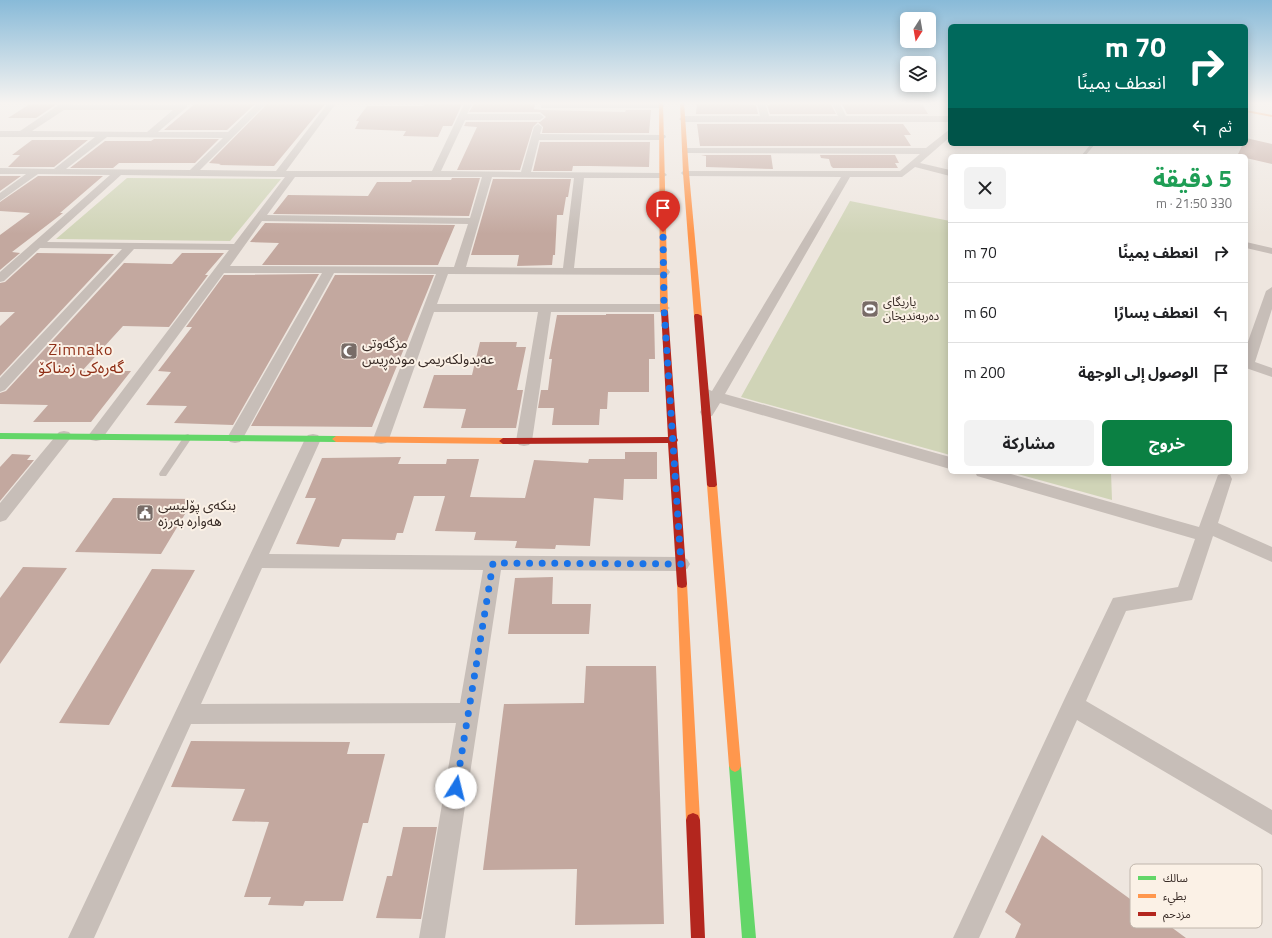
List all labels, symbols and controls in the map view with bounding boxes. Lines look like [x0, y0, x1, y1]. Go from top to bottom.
north arrow [900, 12, 936, 48]
map controls [900, 12, 936, 92]
text: 70 m [1105, 25, 1166, 68]
icon: right [1180, 40, 1232, 92]
button: layers [900, 56, 936, 92]
text: انعطف يمينًا [1077, 69, 1166, 96]
text: ثم [1219, 115, 1232, 138]
icon: left [1189, 116, 1211, 138]
text: 5 دقيقة [1153, 160, 1232, 196]
button: close [964, 167, 1006, 209]
pin [646, 191, 680, 232]
text: 330 m · 21:50 [1156, 193, 1232, 213]
icon: arrive [652, 197, 674, 219]
text: 70 m [964, 241, 997, 264]
text: انعطف يمينًا [1118, 241, 1198, 264]
icon: right [1210, 242, 1232, 264]
place label: یاریگاى ده‌ربه‌ندیخان [883, 292, 940, 325]
sports icon: یاریگاى ده‌ربه‌ندیخان [860, 299, 880, 319]
text: 60 m [964, 301, 997, 324]
text: انعطف يسارًا [1114, 301, 1198, 324]
icon: left [1210, 302, 1232, 324]
place label: مزگەوتی عەبدولکەریمی مودەڕیس [362, 332, 494, 371]
district label: Zimnako گەرەکی زمناکۆ [38, 337, 124, 379]
mosque icon: مزگەوتی عەبدولکەریمی مودەڕیس [339, 341, 359, 361]
text: 200 m [964, 361, 1005, 384]
text: الوصول إلى الوجهة [1078, 361, 1198, 384]
icon: arrive [1210, 362, 1232, 384]
button: مشاركة [964, 420, 1094, 466]
button: خروج [1102, 420, 1232, 466]
place label: بنکەی پۆلیسی هەوارە بەرزە [158, 494, 236, 531]
public building icon: بنکەی پۆلیسی هەوارە بەرزە [135, 503, 155, 523]
position arrow [435, 767, 477, 809]
legend [1130, 864, 1262, 928]
text: سالك [1163, 870, 1188, 886]
text: بطيء [1163, 888, 1186, 906]
text: مزدحم [1163, 906, 1191, 923]

